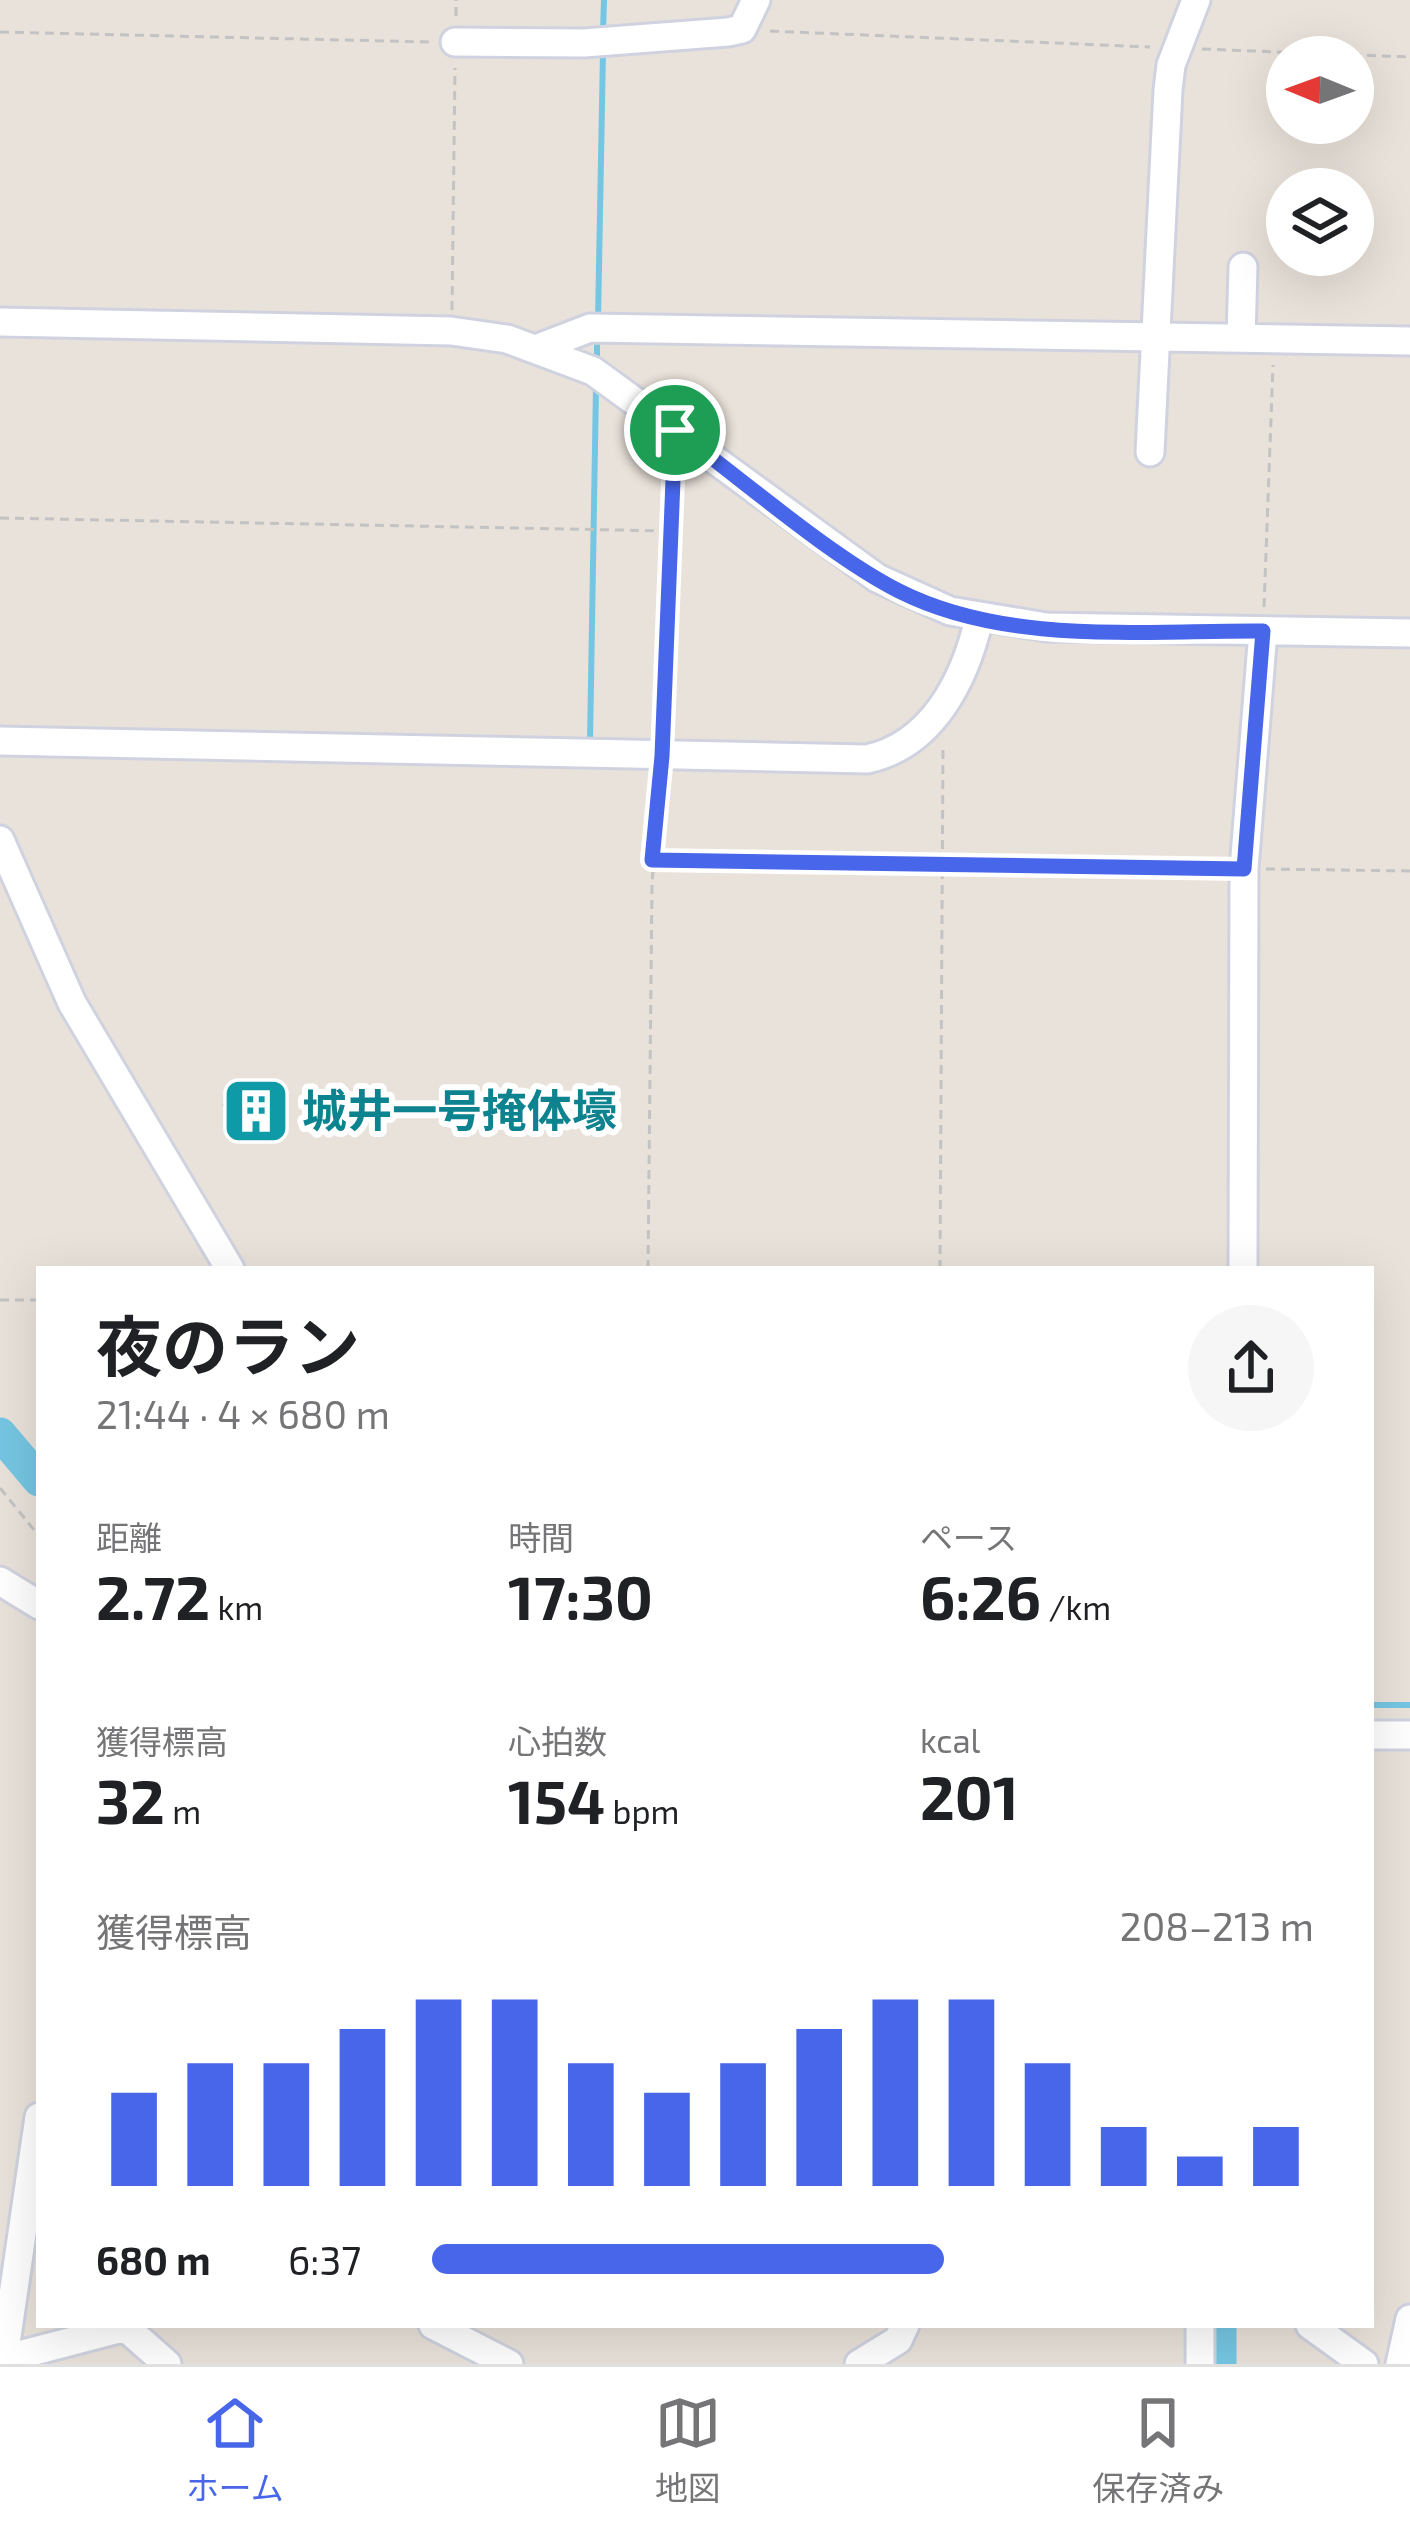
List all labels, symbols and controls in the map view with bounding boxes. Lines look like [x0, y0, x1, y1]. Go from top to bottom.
north arrow [1266, 36, 1374, 144]
map controls [1266, 36, 1374, 276]
button: layers [1266, 168, 1374, 276]
pin [624, 379, 726, 481]
icon: arrive [642, 397, 708, 463]
building icon: 城井一号掩体壕 [221, 1076, 291, 1146]
place label: 城井一号掩体壕 [302, 1082, 617, 1136]
text: 夜のラン [96, 1305, 360, 1384]
button: share [1188, 1305, 1314, 1431]
text: 21:44 · 4 × 680 m [96, 1390, 390, 1437]
text: 距離 [96, 1517, 162, 1557]
text: 時間 [508, 1517, 574, 1557]
text: ペース [920, 1517, 1017, 1557]
text: 2.72 [96, 1560, 210, 1632]
text: 17:30 [508, 1560, 653, 1632]
text: 6:26 [920, 1560, 1041, 1632]
text: km [210, 1587, 263, 1627]
text: /km [1041, 1587, 1111, 1627]
text: kcal [920, 1720, 980, 1760]
text: 獲得標高 [96, 1721, 228, 1761]
text: 心拍数 [508, 1721, 607, 1761]
text: 201 [920, 1760, 1019, 1832]
text: 32 [96, 1764, 165, 1836]
text: 154 [508, 1764, 605, 1836]
text: m [165, 1791, 201, 1831]
text: bpm [605, 1791, 679, 1831]
text: 208–213 m [1120, 1902, 1314, 1949]
text: 獲得標高 [96, 1908, 252, 1955]
text: 680 m [96, 2236, 211, 2283]
text: 6:37 [288, 2236, 361, 2283]
tab: ホーム [186, 2390, 284, 2510]
tab: 地図 [655, 2390, 721, 2510]
tab: 保存済み [1092, 2390, 1224, 2510]

